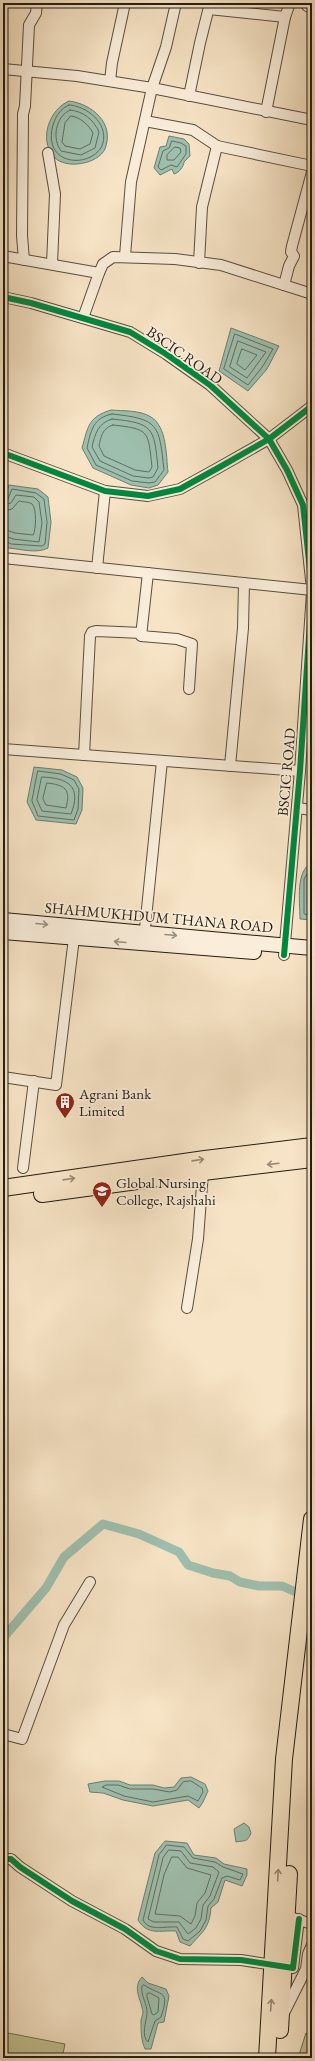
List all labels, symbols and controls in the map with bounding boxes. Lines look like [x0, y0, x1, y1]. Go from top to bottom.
street label: BSCIC ROAD [143, 322, 227, 388]
street label: BSCIC ROAD [273, 727, 299, 817]
street label: SHAHMUKHDUM THANA ROAD [44, 898, 274, 936]
one-way arrow [35, 920, 48, 927]
one-way arrow [164, 932, 177, 939]
one-way arrow [114, 938, 127, 945]
place label: Agrani Bank Limited [78, 1084, 152, 1120]
building icon: Agrani Bank Limited [54, 1091, 76, 1119]
one-way arrow [191, 1156, 204, 1164]
one-way arrow [267, 1160, 280, 1168]
place label: Global Nursing College, Rajshahi [116, 1173, 216, 1209]
one-way arrow [62, 1175, 75, 1183]
school or university icon: Global Nursing College, Rajshahi [91, 1180, 113, 1208]
one-way arrow [274, 1869, 282, 1882]
one-way arrow [267, 1999, 274, 2012]

